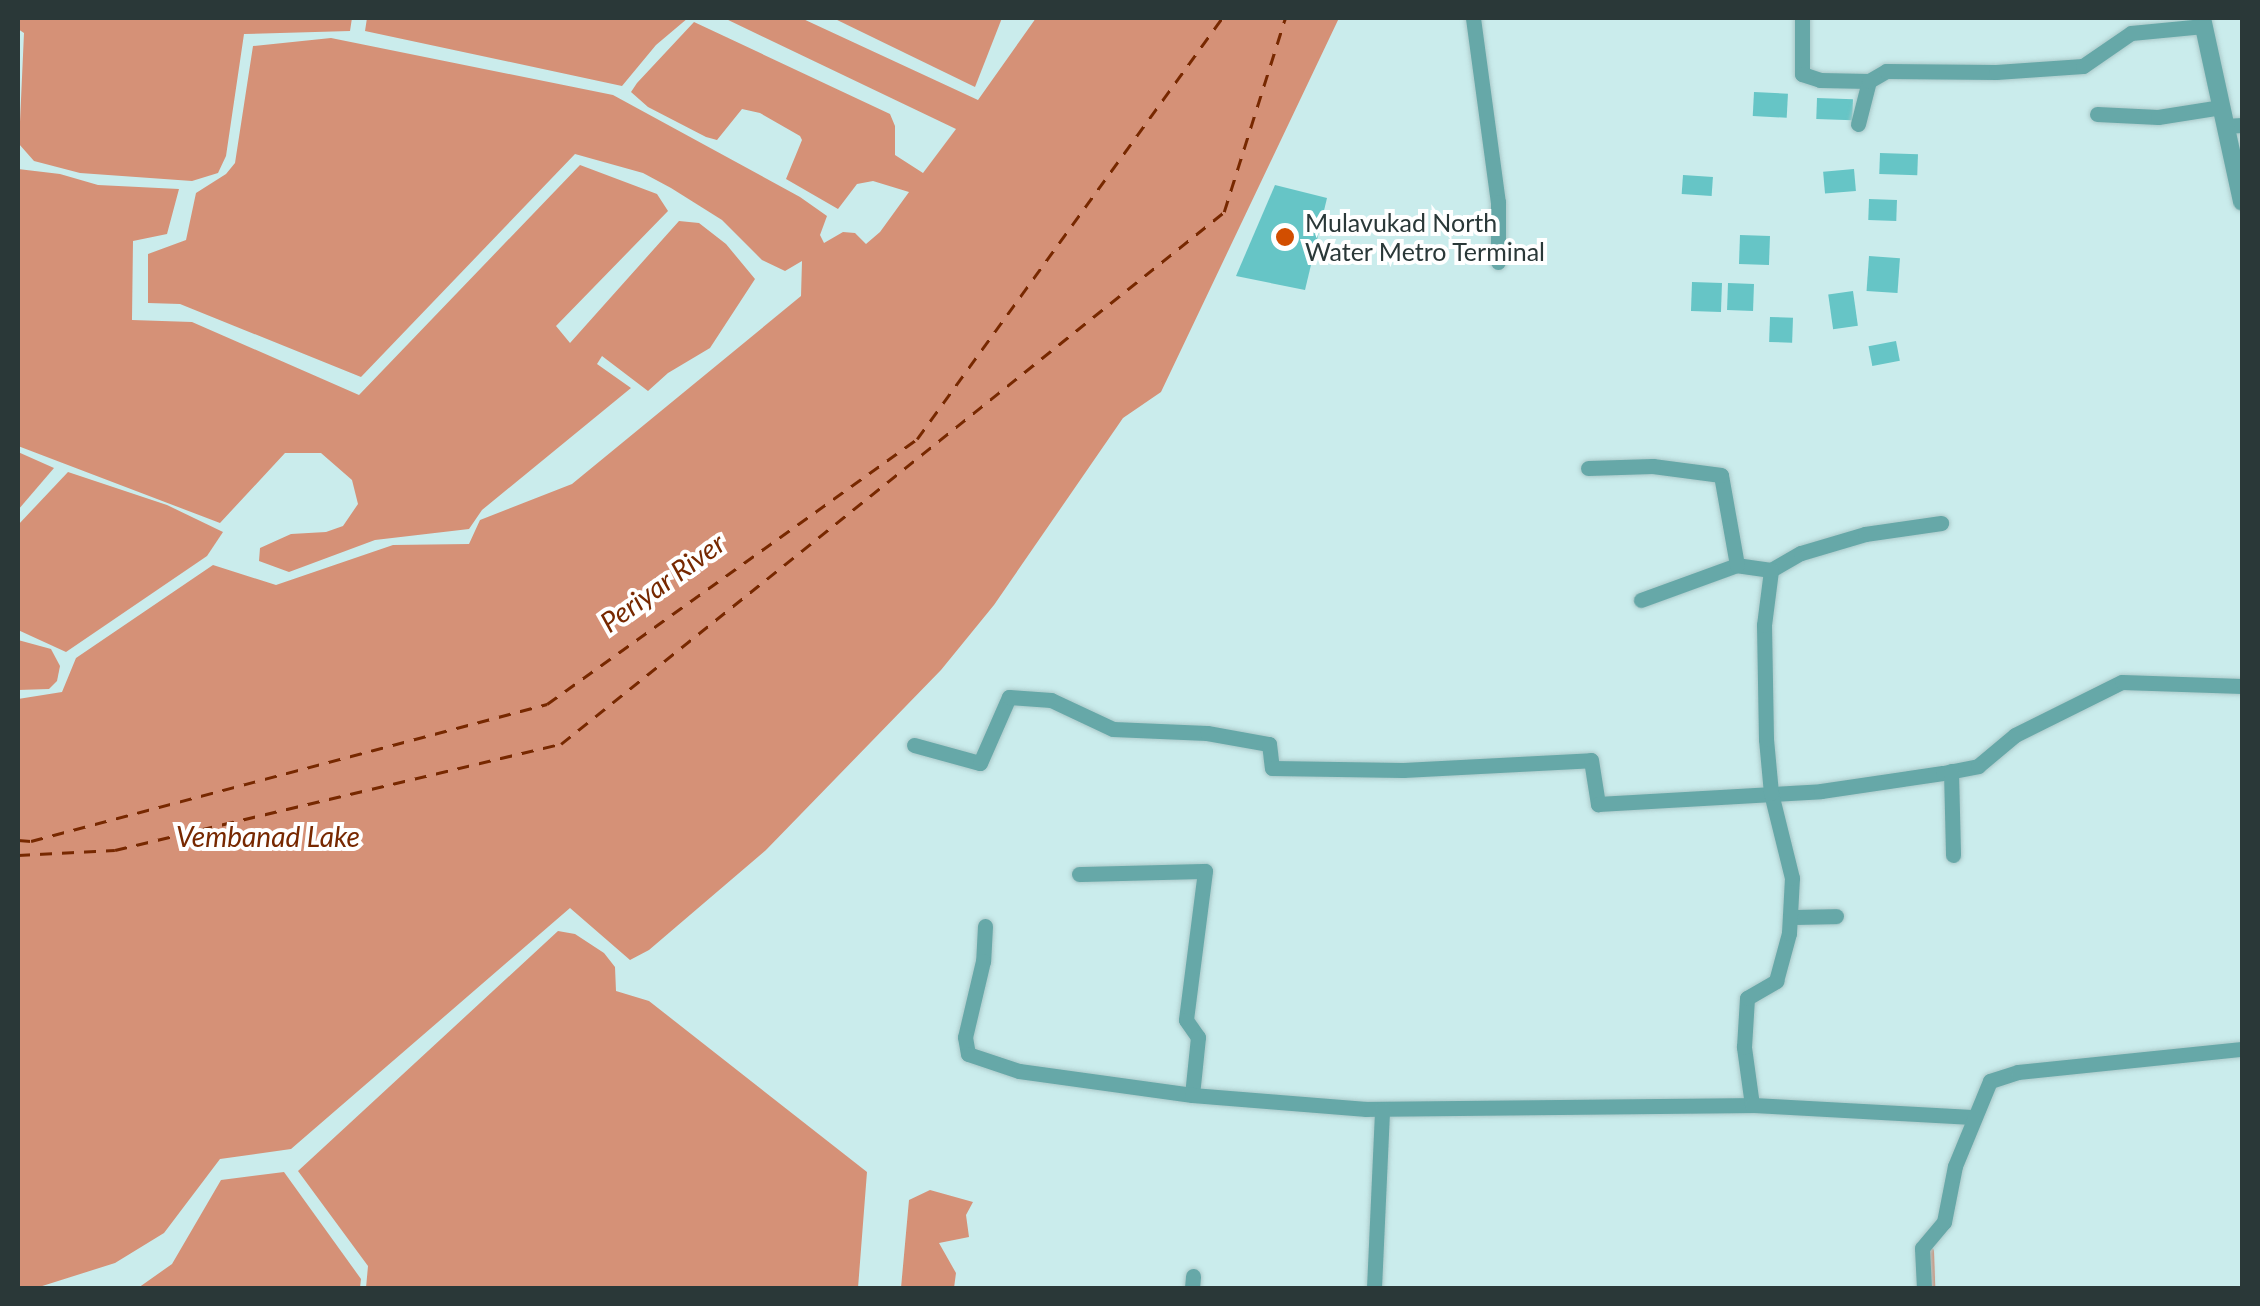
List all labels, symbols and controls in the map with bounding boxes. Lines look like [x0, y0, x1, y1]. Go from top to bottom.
place label: Mulavukad North Water Metro Terminal [1305, 208, 1546, 267]
marker: Mulavukad North Water Metro Terminal [1274, 226, 1296, 248]
water label: Periyar River [593, 525, 731, 639]
water label: Vembanad Lake [176, 819, 360, 853]

